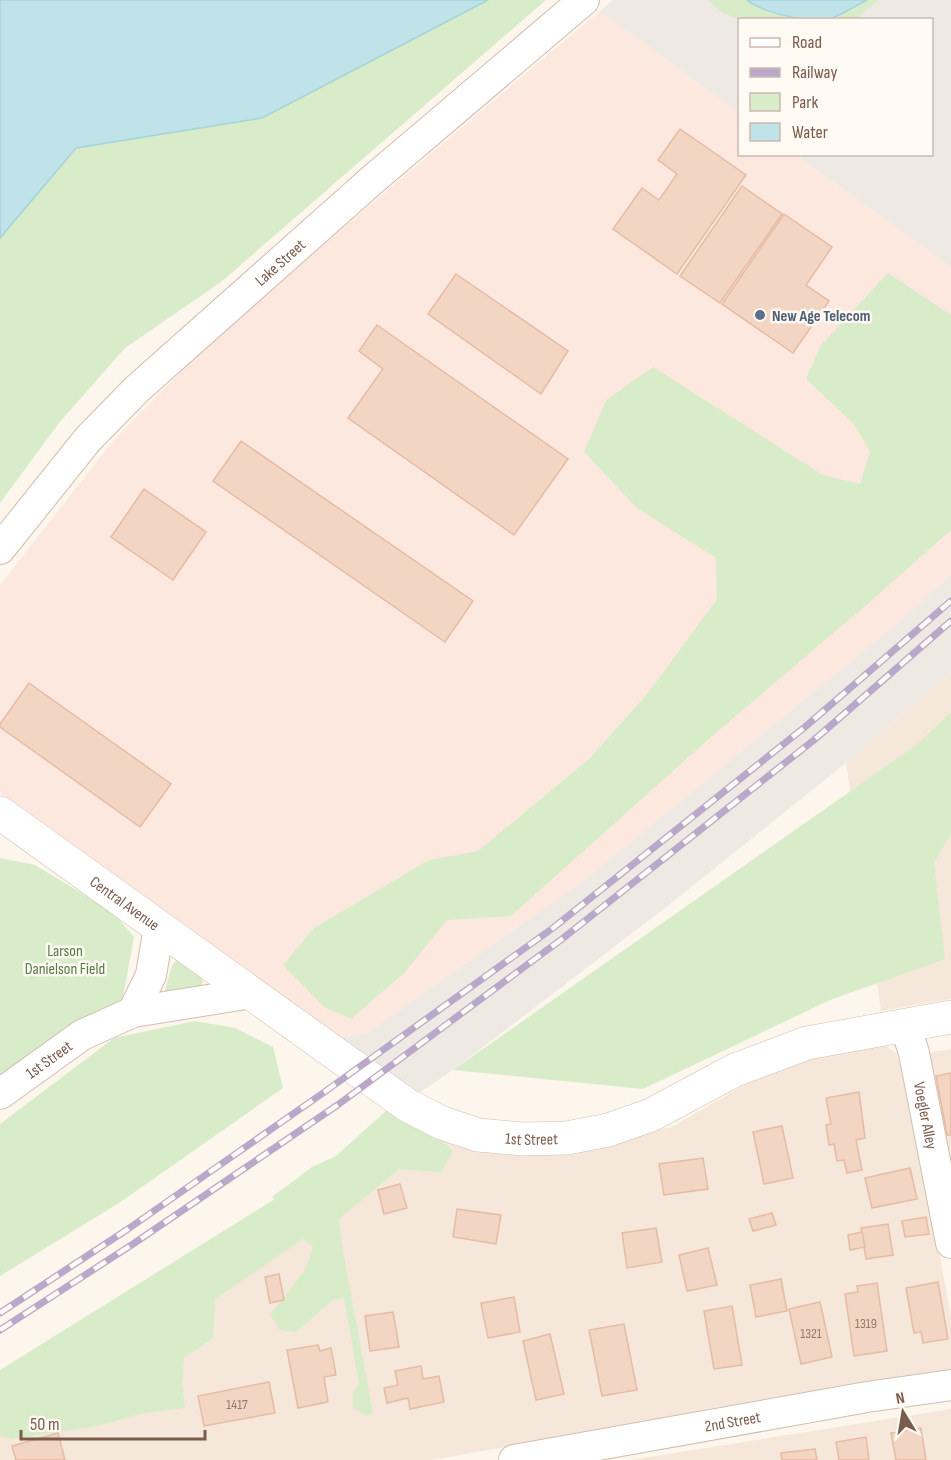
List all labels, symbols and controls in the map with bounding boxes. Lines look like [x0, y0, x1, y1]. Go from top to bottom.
legend [738, 18, 933, 156]
text: Road [792, 32, 822, 53]
text: Railway [792, 62, 837, 83]
text: Park [792, 92, 818, 113]
text: Water [792, 122, 828, 143]
street label: Lake Street [252, 236, 310, 290]
place label: New Age Telecom [772, 307, 870, 326]
marker: New Age Telecom [753, 308, 767, 322]
street label: Central Avenue [86, 873, 163, 935]
park label: Larson Danielson Field [25, 942, 105, 979]
street label: 1st Street [23, 1037, 77, 1083]
street label: Voegler Alley [909, 1080, 941, 1151]
street label: 1st Street [504, 1129, 558, 1150]
house number: 1319 [855, 1315, 877, 1332]
house number: 1321 [800, 1325, 822, 1342]
north arrow [873, 1382, 933, 1442]
text: N [894, 1389, 906, 1409]
house number: 1417 [226, 1396, 248, 1413]
scale bar [21, 1403, 206, 1441]
street label: 2nd Street [703, 1408, 762, 1437]
text: 50 m [30, 1414, 60, 1435]

